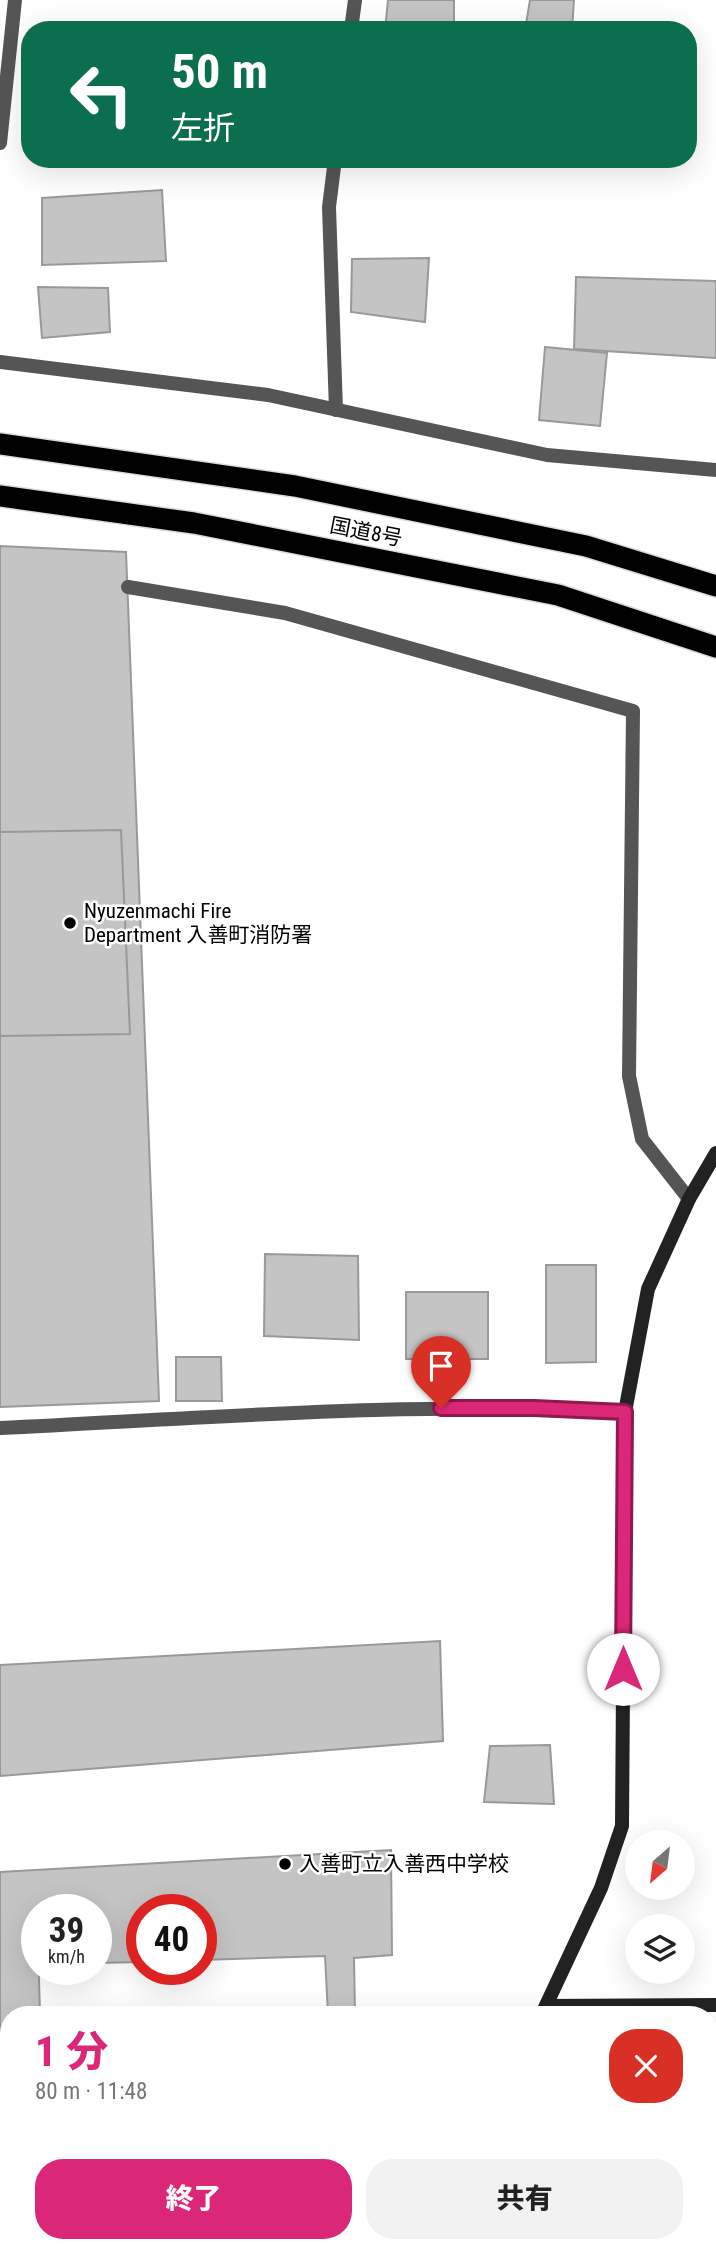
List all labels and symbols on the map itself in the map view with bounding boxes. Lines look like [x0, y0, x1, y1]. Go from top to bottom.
street label: 国道8号 [328, 513, 404, 551]
place label: Nyuzenmachi Fire Department 入善町消防署 [84, 899, 312, 947]
marker: Nyuzenmachi Fire Department 入善町消防署 [62, 915, 78, 931]
pin [411, 1336, 471, 1408]
position arrow [586, 1632, 660, 1706]
north arrow [625, 1830, 695, 1900]
place label: 入善町立入善西中学校 [299, 1852, 509, 1876]
marker: 入善町立入善西中学校 [277, 1856, 293, 1872]
speed limit sign: 40 [126, 1894, 217, 1985]

